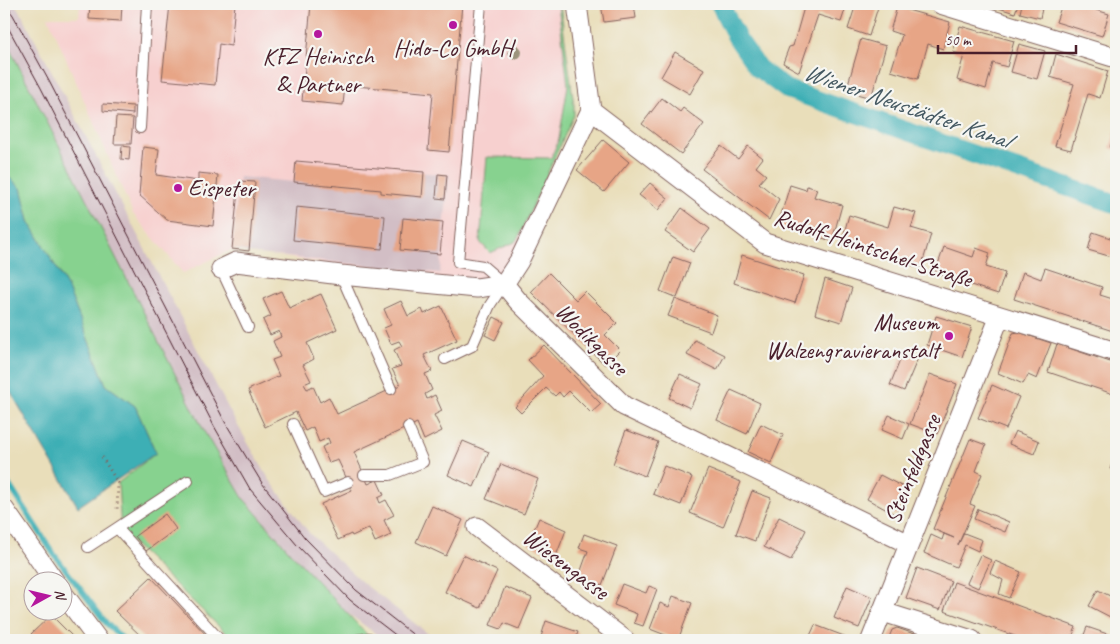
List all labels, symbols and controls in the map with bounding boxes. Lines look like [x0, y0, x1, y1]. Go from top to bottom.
marker: Hido-Co GmbH [447, 19, 459, 31]
scale bar [938, 22, 1075, 54]
marker: KFZ Heinisch & Partner [312, 28, 324, 40]
text: 50 m [945, 31, 972, 50]
place label: Hido-Co GmbH [394, 33, 517, 63]
place label: KFZ Heinisch & Partner [262, 41, 375, 99]
water label: Wiener Neustädter Kanal [800, 56, 1021, 159]
place label: Eispeter [188, 173, 257, 203]
marker: Eispeter [172, 182, 184, 194]
street label: Rudolf-Heintschel-Straße [770, 202, 978, 295]
street label: Wodikgasse [549, 296, 636, 383]
place label: Museum Walzengravieranstalt [766, 307, 942, 365]
marker: Museum Walzengravieranstalt [943, 330, 955, 342]
street label: Steinfeldgasse [877, 408, 948, 528]
street label: Wiesengasse [517, 522, 617, 607]
north arrow [22, 572, 72, 622]
text: N [51, 589, 70, 602]

